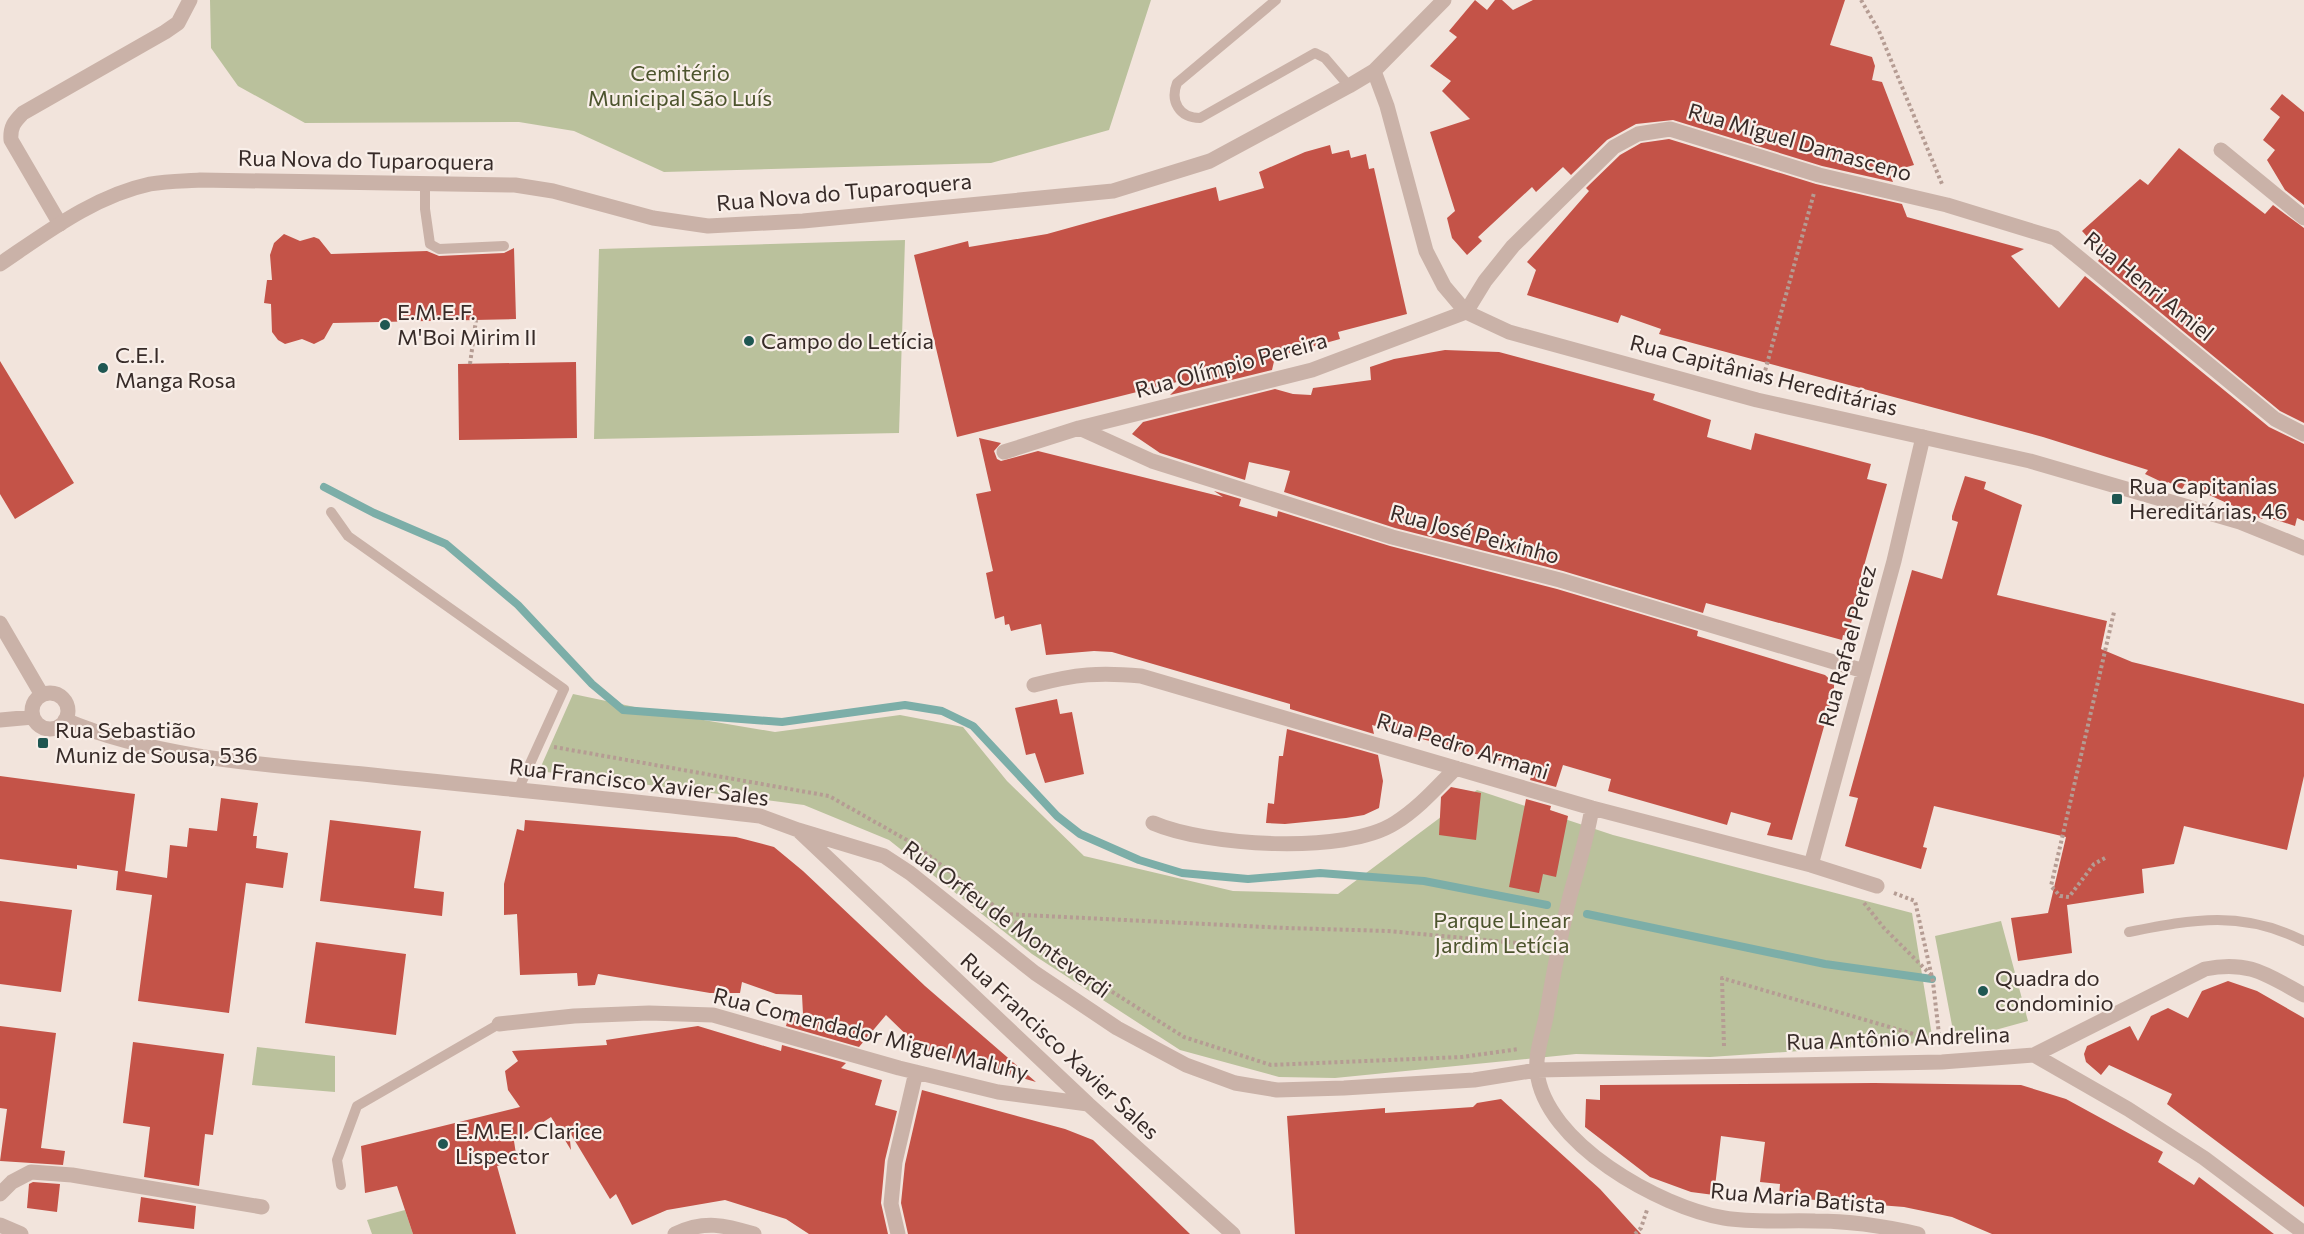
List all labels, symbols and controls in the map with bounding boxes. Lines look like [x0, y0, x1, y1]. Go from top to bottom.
park label: Cemitério Municipal São Luís [588, 59, 772, 111]
street label: Rua Miguel Damasceno [1685, 97, 1915, 186]
street label: Rua Nova do Tuparoquera [238, 144, 494, 175]
street label: Rua Nova do Tuparoquera [715, 167, 973, 216]
street label: Rua Henri Amiel [2079, 225, 2220, 346]
place label: E.M.E.F. M'Boi Mirim II [397, 298, 537, 350]
marker: E.M.E.F. M'Boi Mirim II [378, 318, 392, 332]
street label: Rua Olímpio Pereira [1132, 326, 1330, 403]
place label: Campo do Letícia [761, 327, 934, 354]
street label: Rua Capitânias Hereditárias [1627, 328, 1901, 421]
marker: Campo do Letícia [742, 334, 756, 348]
place label: C.E.I. Manga Rosa [115, 341, 236, 393]
marker: C.E.I. Manga Rosa [96, 361, 110, 375]
place label: Rua Capitanias Hereditárias, 46 [2129, 472, 2288, 524]
marker: Rua Capitanias Hereditárias, 46 [2110, 492, 2124, 506]
street label: Rua José Peixinho [1388, 498, 1563, 569]
street label: Rua Rafael Perez [1812, 562, 1881, 730]
street label: Rua Pedro Armani [1374, 706, 1553, 785]
place label: Rua Sebastião Muniz de Sousa, 536 [55, 716, 258, 768]
marker: Rua Sebastião Muniz de Sousa, 536 [36, 736, 50, 750]
street label: Rua Francisco Xavier Sales [508, 752, 771, 811]
street label: Rua Orfeu de Monteverdi [898, 834, 1117, 1003]
park label: Parque Linear Jardim Letícia [1433, 906, 1571, 958]
street label: Rua Francisco Xavier Sales [955, 947, 1165, 1145]
place label: Quadra do condominio [1995, 964, 2114, 1016]
street label: Rua Comendador Miguel Maluhy [711, 981, 1031, 1086]
marker: Quadra do condominio [1976, 984, 1990, 998]
street label: Rua Antônio Andrelina [1786, 1020, 2010, 1055]
place label: E.M.E.I. Clarice Lispector [455, 1117, 602, 1169]
marker: E.M.E.I. Clarice Lispector [436, 1137, 450, 1151]
street label: Rua Maria Batista [1709, 1176, 1887, 1219]

